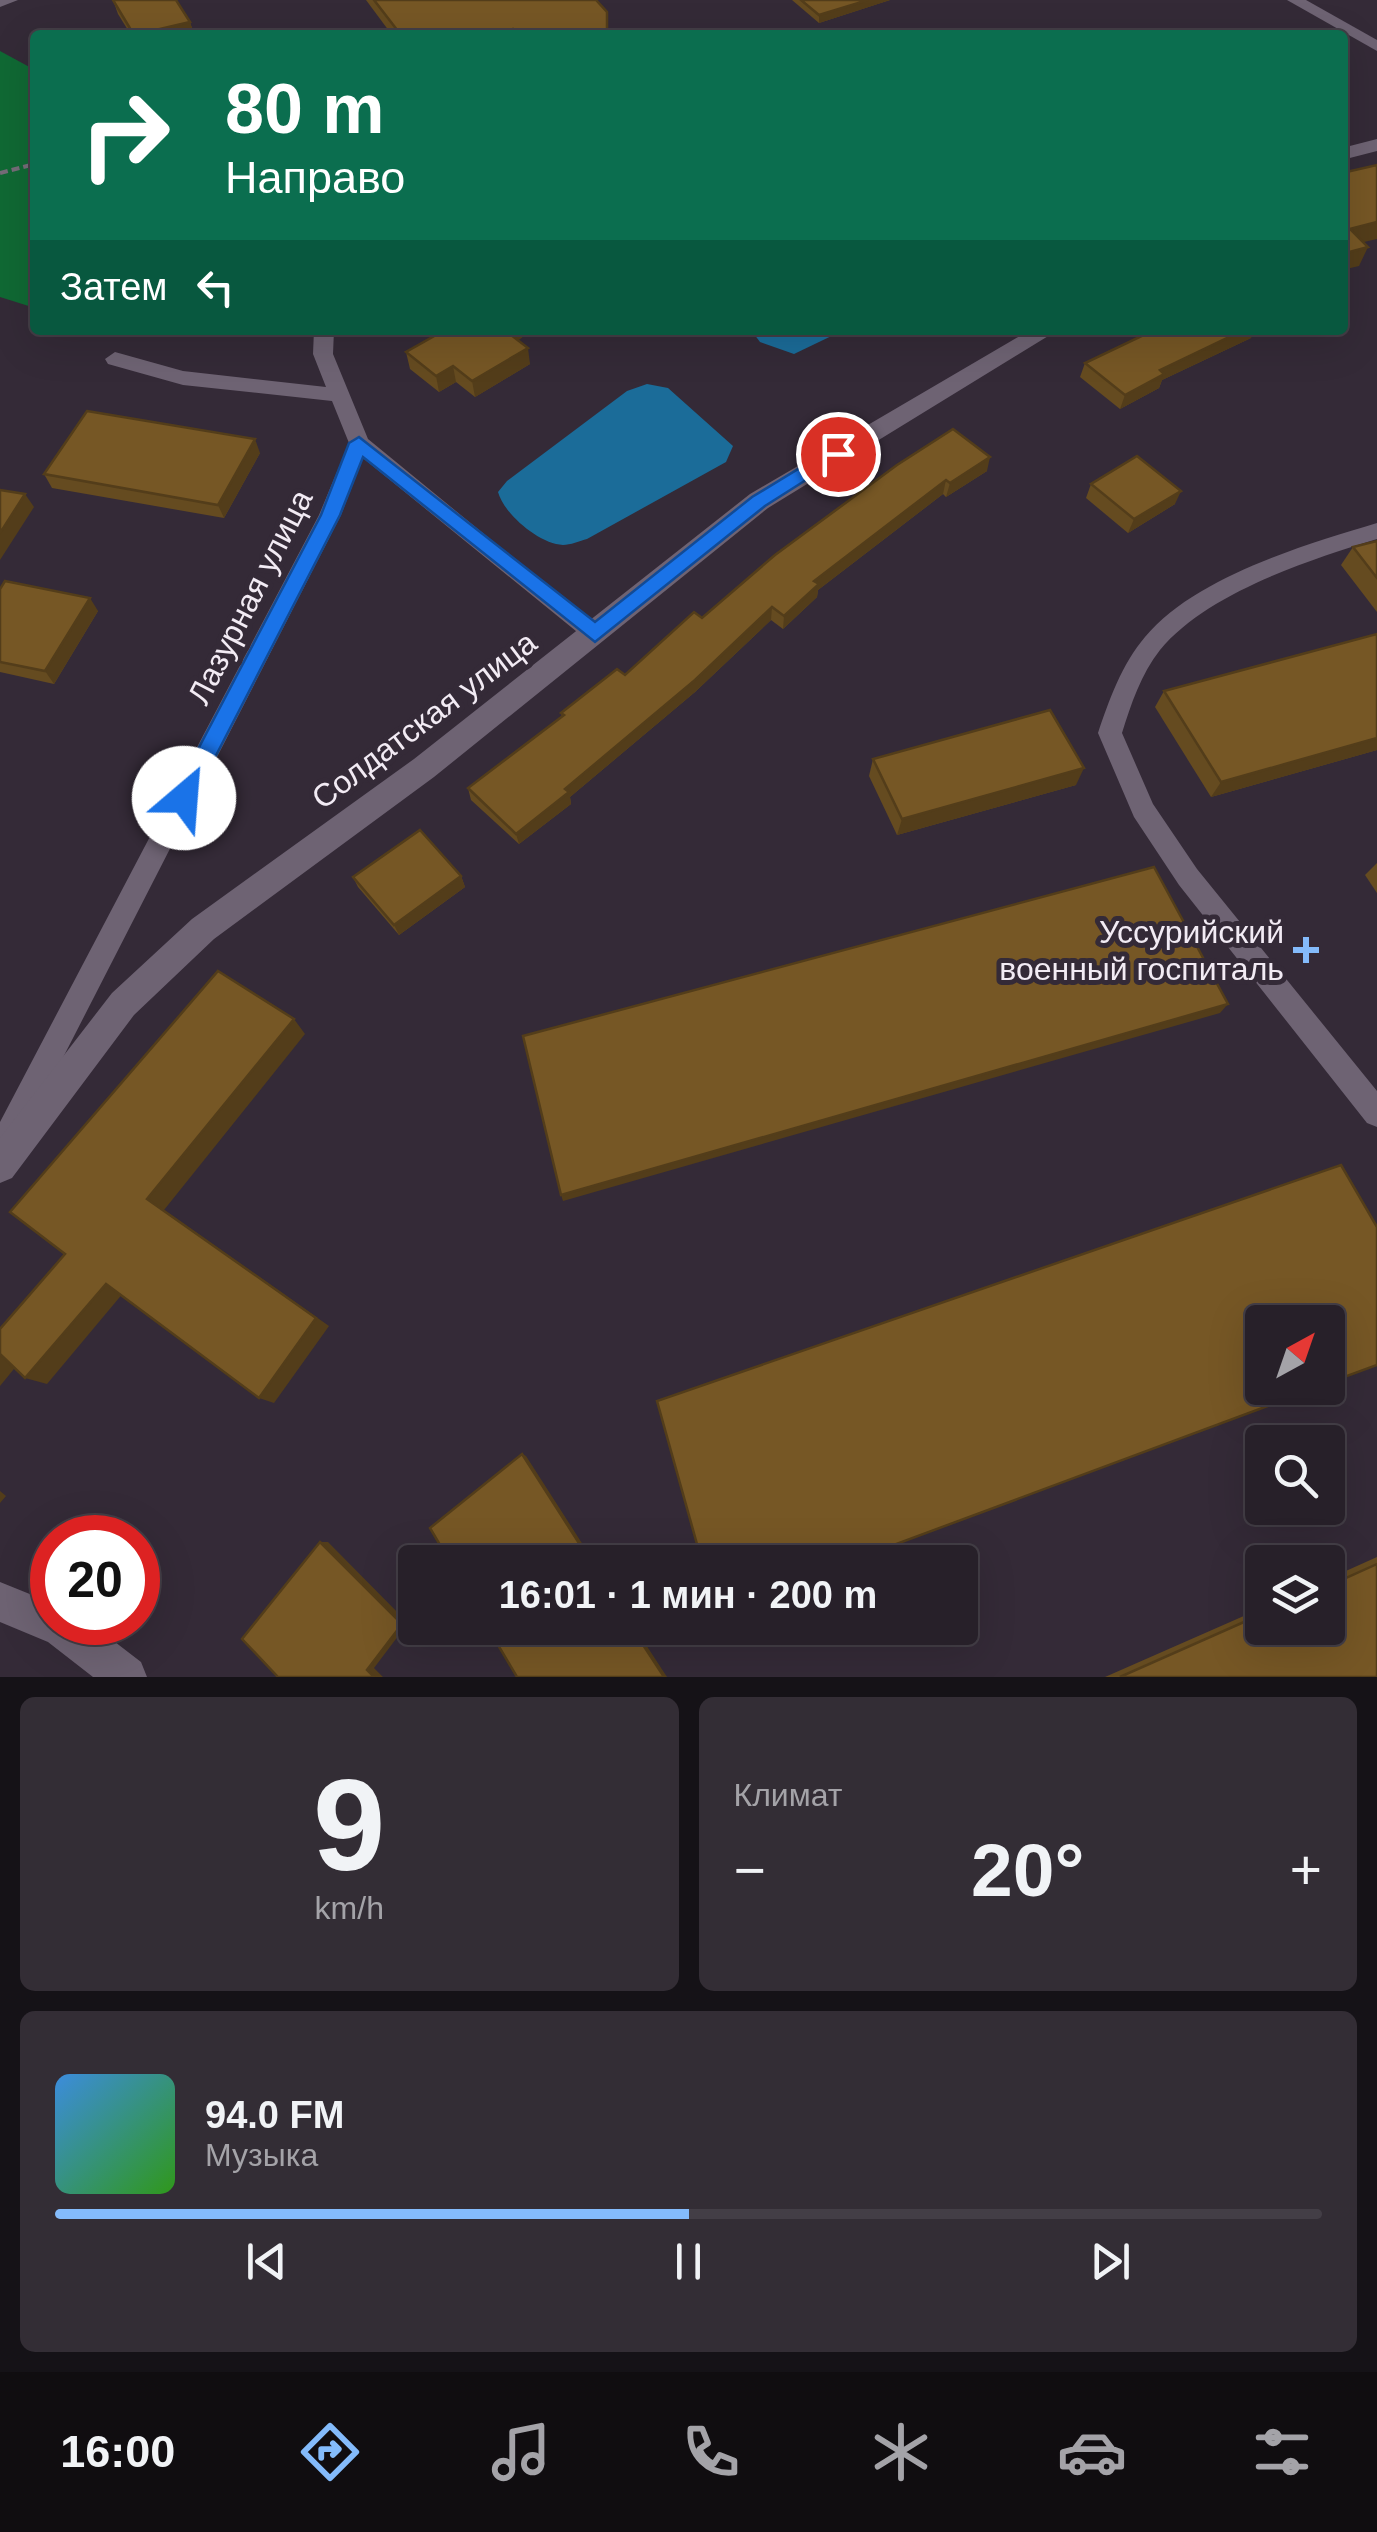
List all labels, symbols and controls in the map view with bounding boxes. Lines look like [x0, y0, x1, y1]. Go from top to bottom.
icon: right [60, 70, 190, 200]
text: 80 m [225, 70, 385, 148]
text: Направо [225, 152, 405, 203]
icon: left [188, 260, 243, 315]
text: Затем [60, 266, 168, 308]
pin [796, 412, 881, 497]
icon: arrive [811, 427, 866, 482]
street label: Лазурная улица [180, 484, 320, 710]
street label: Солдатская улица [305, 624, 543, 816]
position arrow [132, 746, 236, 850]
place label: Уссурийский военный госпиталь [999, 914, 1284, 987]
marker: Уссурийский военный госпиталь [1293, 937, 1319, 963]
north arrow [1245, 1305, 1345, 1405]
map controls [1245, 1305, 1345, 1645]
button: search [1245, 1425, 1345, 1525]
speed limit sign: 20 [30, 1515, 160, 1645]
button: layers [1245, 1545, 1345, 1645]
text: 16:01 · 1 мин · 200 m [499, 1574, 877, 1616]
text: 9 [313, 1752, 385, 1898]
text: Климат [734, 1777, 842, 1813]
text: 20° [971, 1828, 1084, 1912]
text: − [734, 1839, 766, 1901]
text: + [1290, 1839, 1322, 1901]
text: km/h [315, 1890, 384, 1926]
text: 94.0 FM [205, 2094, 344, 2136]
text: Музыка [205, 2137, 318, 2173]
icon: previous [239, 2234, 294, 2289]
icon: pause [661, 2234, 716, 2289]
icon: next [1083, 2234, 1138, 2289]
icon: directions [295, 2417, 365, 2487]
icon: music [486, 2417, 556, 2487]
icon: phone [676, 2417, 746, 2487]
icon: climate [866, 2417, 936, 2487]
icon: car [1057, 2417, 1127, 2487]
icon: filters [1247, 2417, 1317, 2487]
text: 16:00 [60, 2426, 175, 2477]

